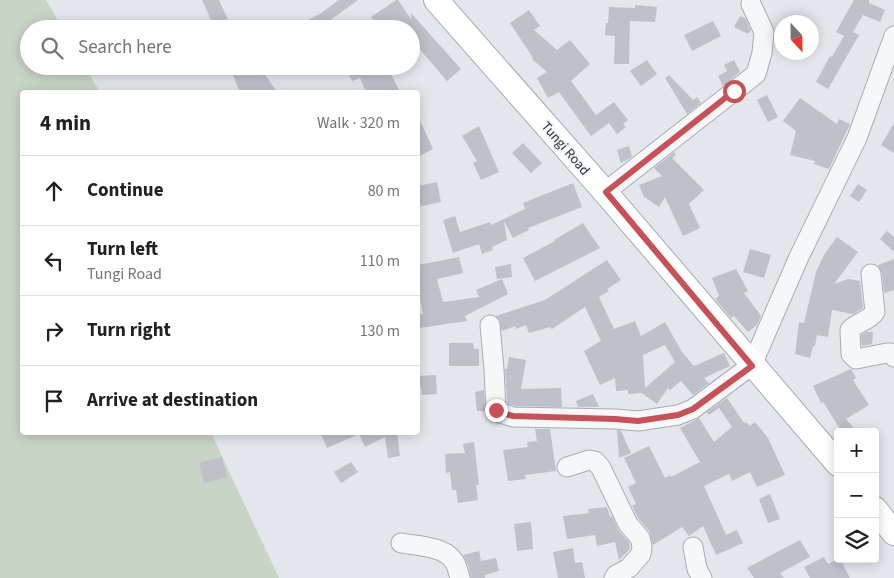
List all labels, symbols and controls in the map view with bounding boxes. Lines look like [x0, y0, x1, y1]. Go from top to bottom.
north arrow [774, 15, 819, 60]
search box [20, 20, 420, 75]
icon: search [38, 34, 66, 62]
text: Search here [78, 34, 172, 61]
route start [723, 80, 746, 103]
text: 4 min [40, 108, 91, 138]
text: Walk · 320 m [317, 112, 400, 134]
street label: Tungi Road [536, 117, 594, 180]
icon: ahead [40, 177, 68, 205]
text: Continue [87, 177, 164, 204]
text: 80 m [368, 180, 400, 202]
text: Turn left [87, 236, 158, 263]
icon: left [40, 247, 68, 275]
text: 110 m [360, 250, 400, 272]
text: Tungi Road [87, 263, 162, 285]
icon: right [40, 317, 68, 345]
text: Turn right [87, 317, 171, 344]
text: 130 m [360, 320, 400, 342]
icon: arrive [40, 387, 68, 415]
text: Arrive at destination [87, 387, 258, 414]
route end [485, 399, 508, 422]
map controls [834, 428, 879, 563]
button: + [834, 428, 879, 473]
button: − [834, 473, 879, 518]
button: layers [834, 518, 879, 563]

